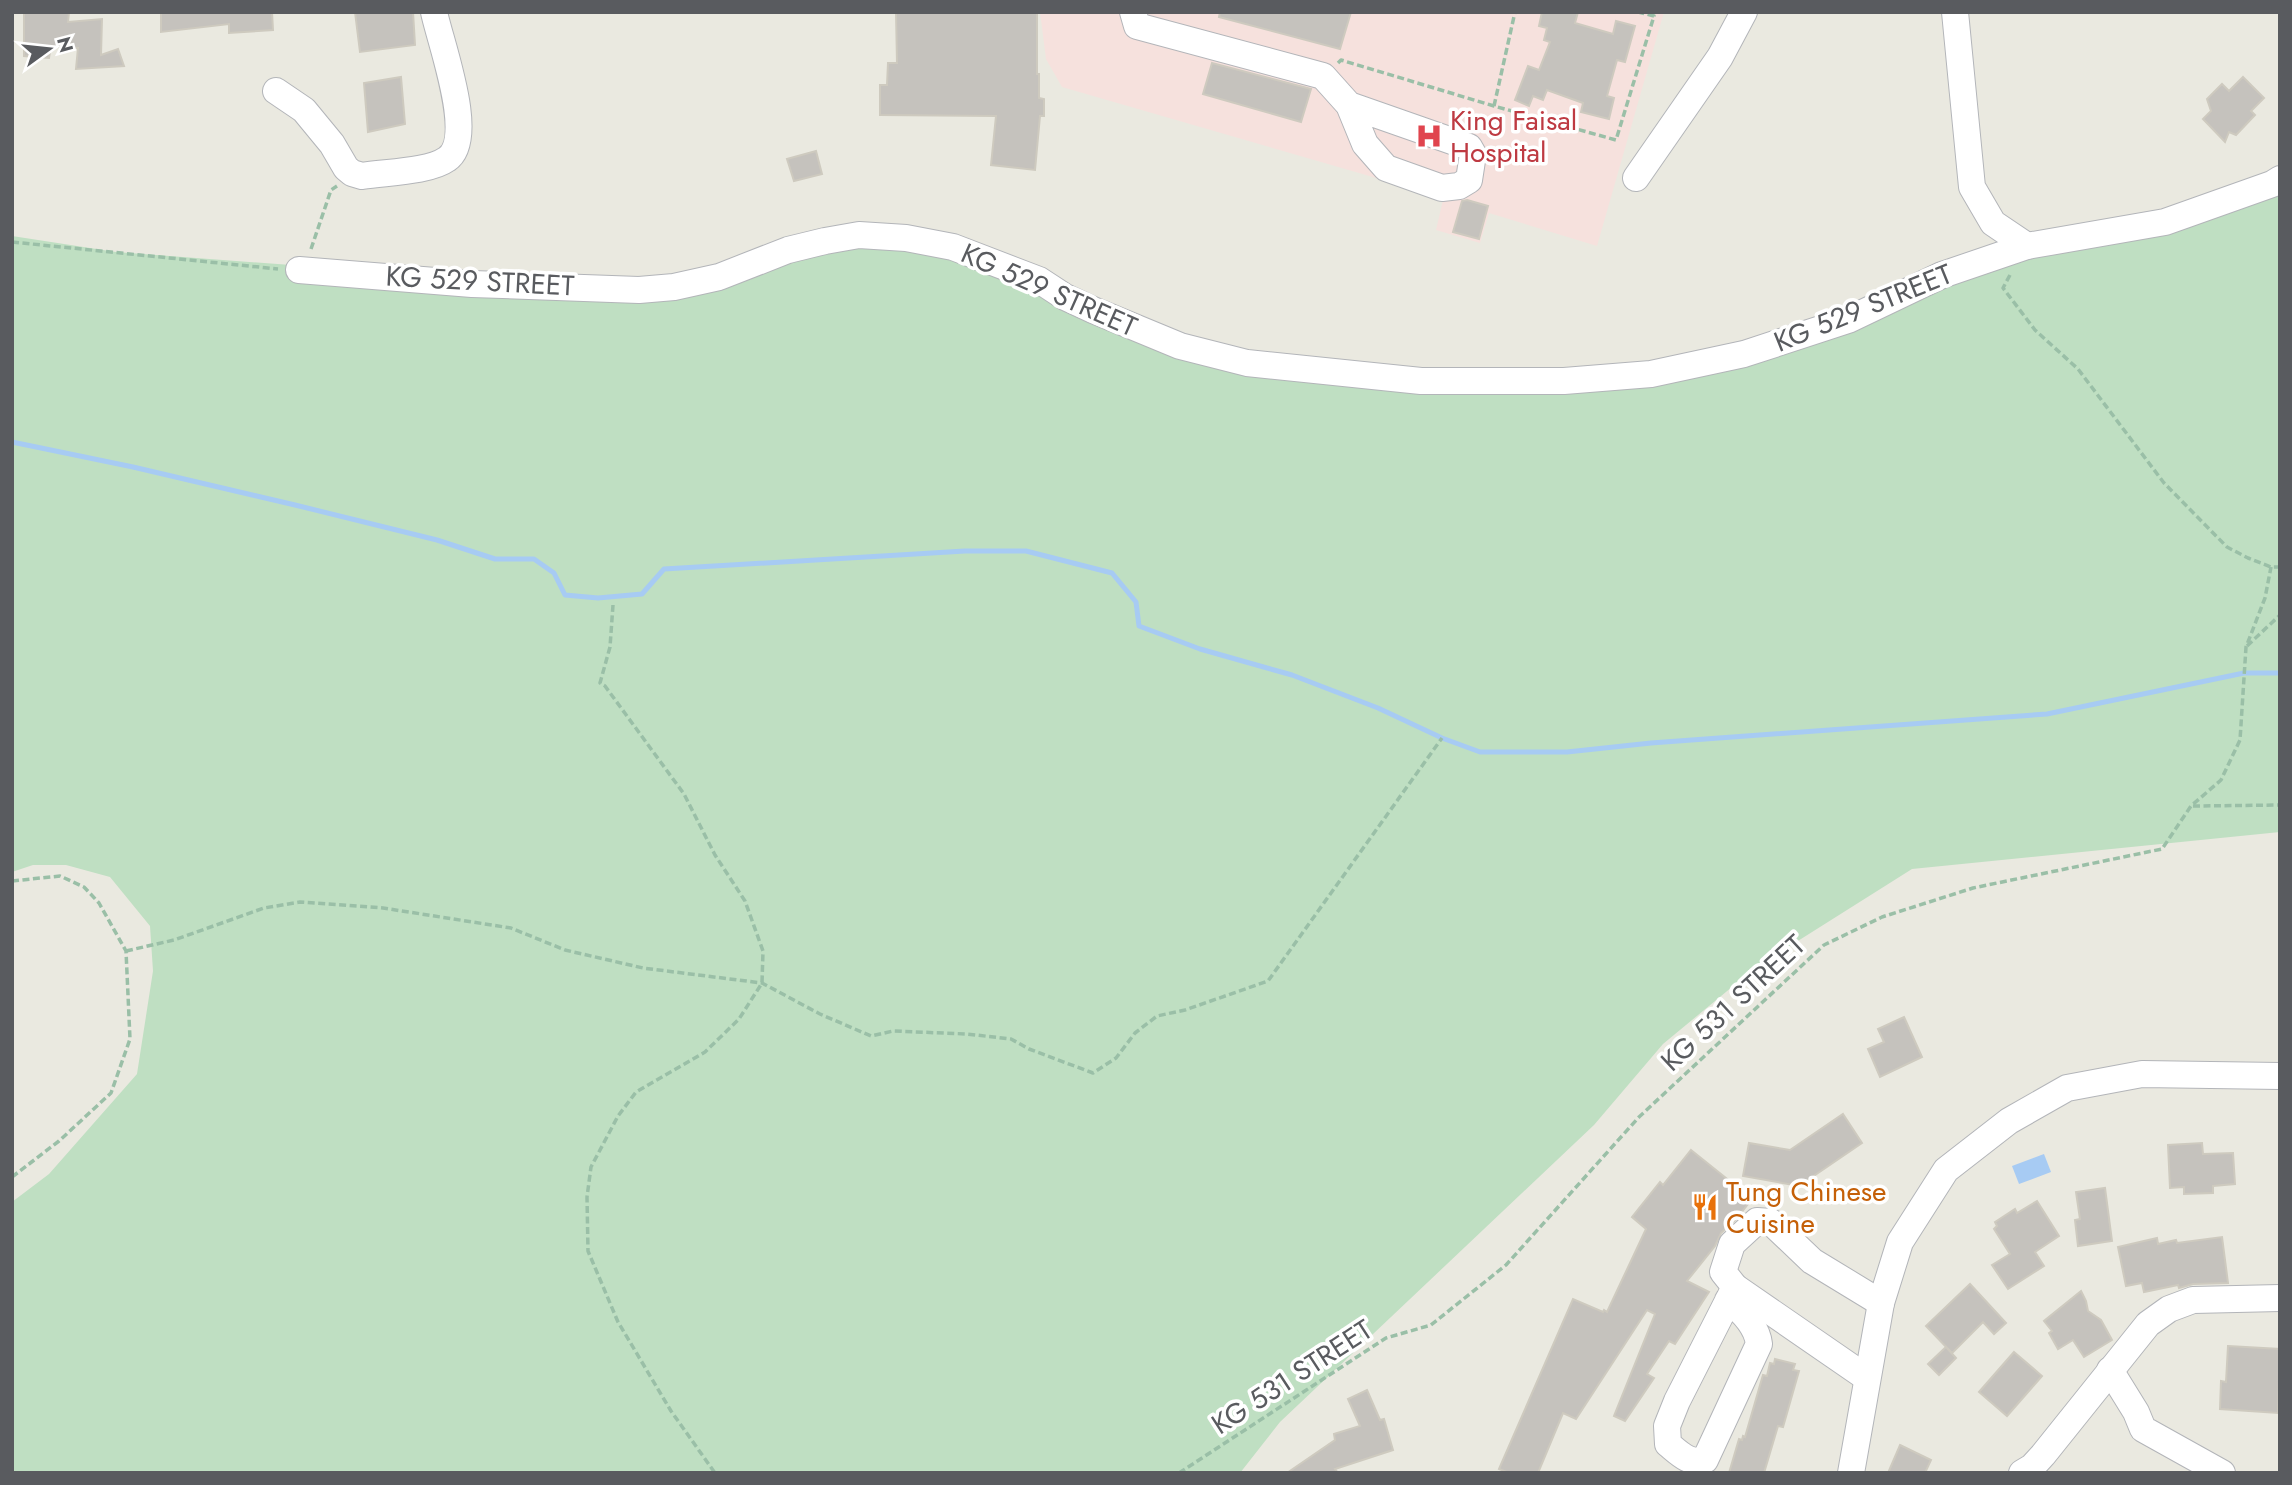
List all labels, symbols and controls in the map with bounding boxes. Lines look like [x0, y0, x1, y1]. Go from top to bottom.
north arrow [14, 14, 84, 84]
text: N [50, 34, 80, 56]
place label: King Faisal Hospital [1450, 100, 1577, 173]
hospital icon: King Faisal Hospital [1414, 121, 1444, 151]
street label: KG 529 STREET [954, 233, 1144, 347]
street label: KG 529 STREET [1768, 254, 1958, 362]
street label: KG 529 STREET [385, 256, 575, 306]
street label: KG 531 STREET [1652, 925, 1814, 1081]
place label: Tung Chinese Cuisine [1726, 1171, 1887, 1244]
restaurant icon: Tung Chinese Cuisine [1690, 1192, 1720, 1222]
street label: KG 531 STREET [1203, 1310, 1381, 1444]

